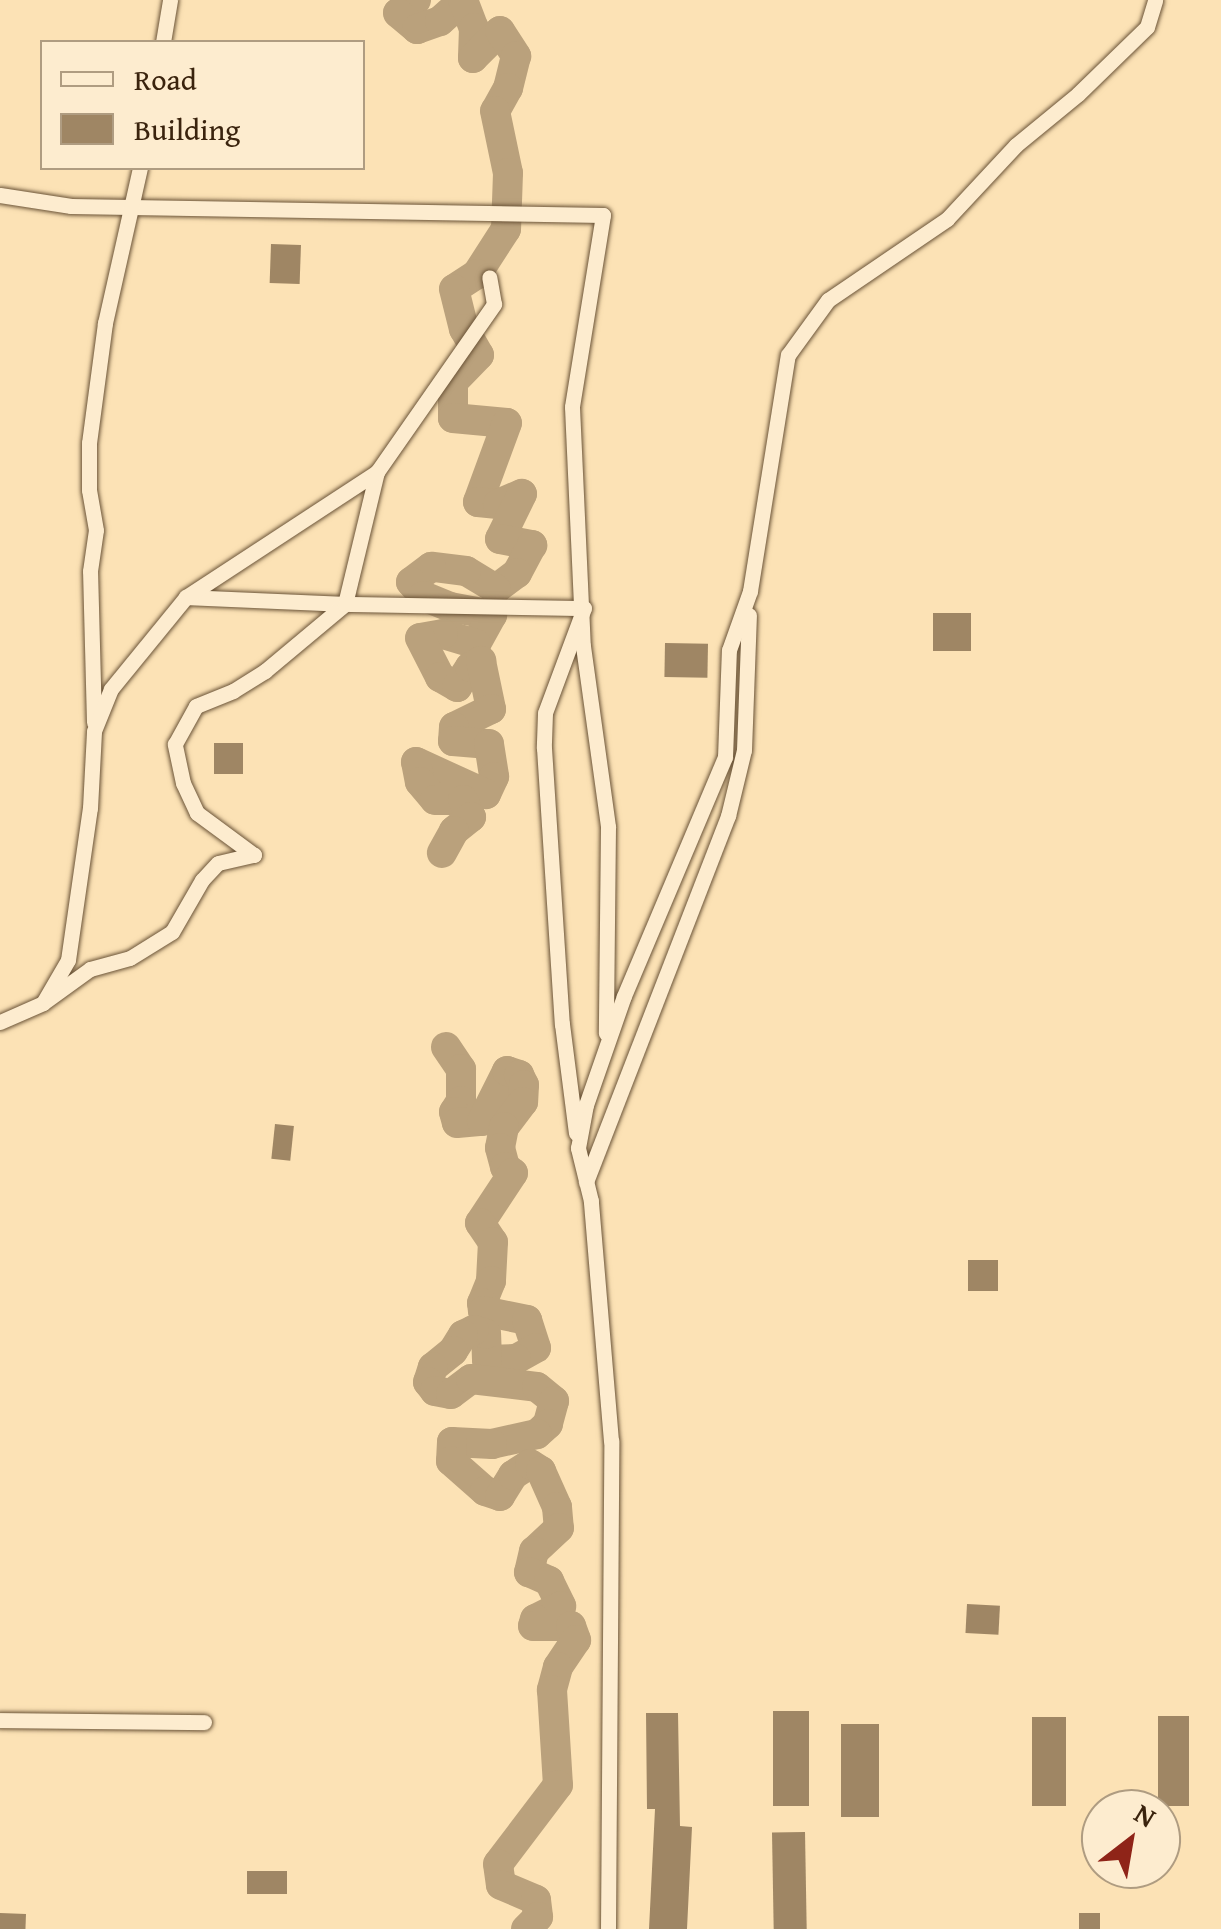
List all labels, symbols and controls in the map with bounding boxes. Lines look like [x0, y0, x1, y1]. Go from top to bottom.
legend [40, 40, 365, 170]
text: Road [134, 57, 197, 101]
text: Building [134, 107, 240, 151]
north arrow [1081, 1789, 1181, 1889]
text: N [1127, 1792, 1164, 1837]

